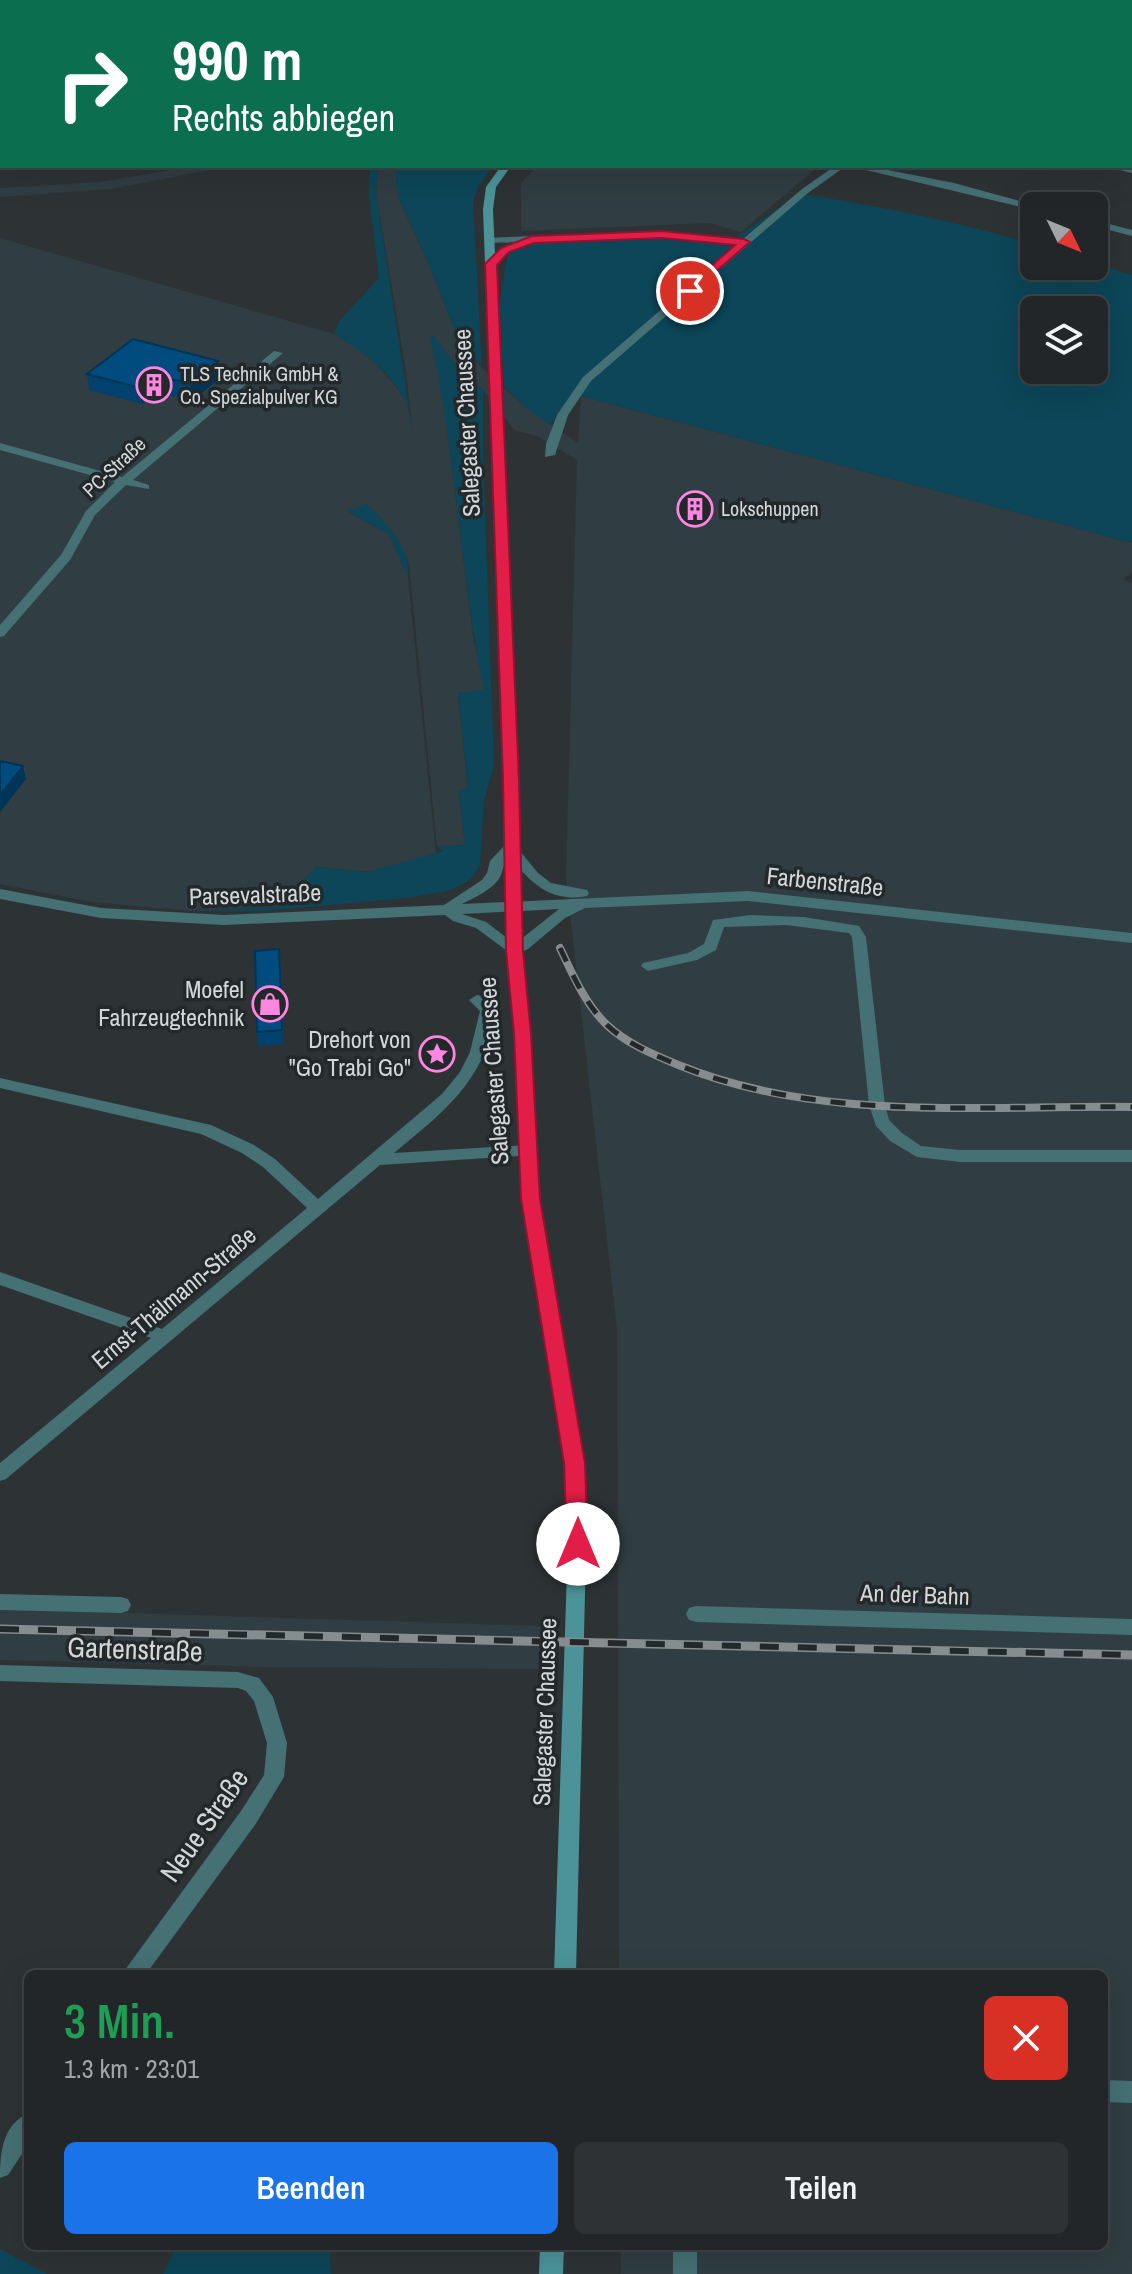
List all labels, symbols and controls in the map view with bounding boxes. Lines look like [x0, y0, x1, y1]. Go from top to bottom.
text: 990 m [172, 22, 302, 97]
icon: right [40, 32, 144, 136]
text: Rechts abbiegen [172, 94, 395, 142]
north arrow [1020, 192, 1108, 280]
map controls [1020, 192, 1108, 384]
pin [656, 257, 724, 325]
icon: arrive [668, 269, 712, 313]
button: layers [1020, 296, 1108, 384]
street label: Salegaster Chaussee [445, 328, 487, 518]
place label: TLS Technik GmbH & Co. Spezialpulver KG [180, 360, 338, 410]
building icon: TLS Technik GmbH & Co. Spezialpulver KG [135, 366, 173, 404]
street label: PC-Straße [76, 430, 151, 503]
building icon: Lokschuppen [676, 490, 714, 528]
place label: Lokschuppen [721, 495, 819, 522]
street label: Farbenstraße [765, 859, 885, 903]
street label: Parsevalstraße [188, 876, 322, 912]
place label: Moefel Fahrzeugtechnik [98, 973, 244, 1033]
street label: Salegaster Chaussee [470, 976, 516, 1166]
shop icon: Moefel Fahrzeugtechnik [251, 985, 289, 1023]
place label: Drehort von "Go Trabi Go" [289, 1023, 411, 1083]
place icon: Drehort von "Go Trabi Go" [418, 1035, 456, 1073]
street label: Ernst-Thälmann-Straße [84, 1219, 262, 1376]
position arrow [536, 1502, 620, 1586]
street label: An der Bahn [859, 1576, 970, 1612]
street label: Salegaster Chaussee [525, 1617, 563, 1807]
street label: Gartenstraße [67, 1628, 203, 1670]
street label: Neue Straße [151, 1761, 257, 1889]
text: 3 Min. [64, 1988, 175, 2053]
button: close [984, 1996, 1068, 2080]
text: 1.3 km · 23:01 [64, 2051, 199, 2086]
button: Beenden [64, 2142, 558, 2234]
button: Teilen [574, 2142, 1068, 2234]

